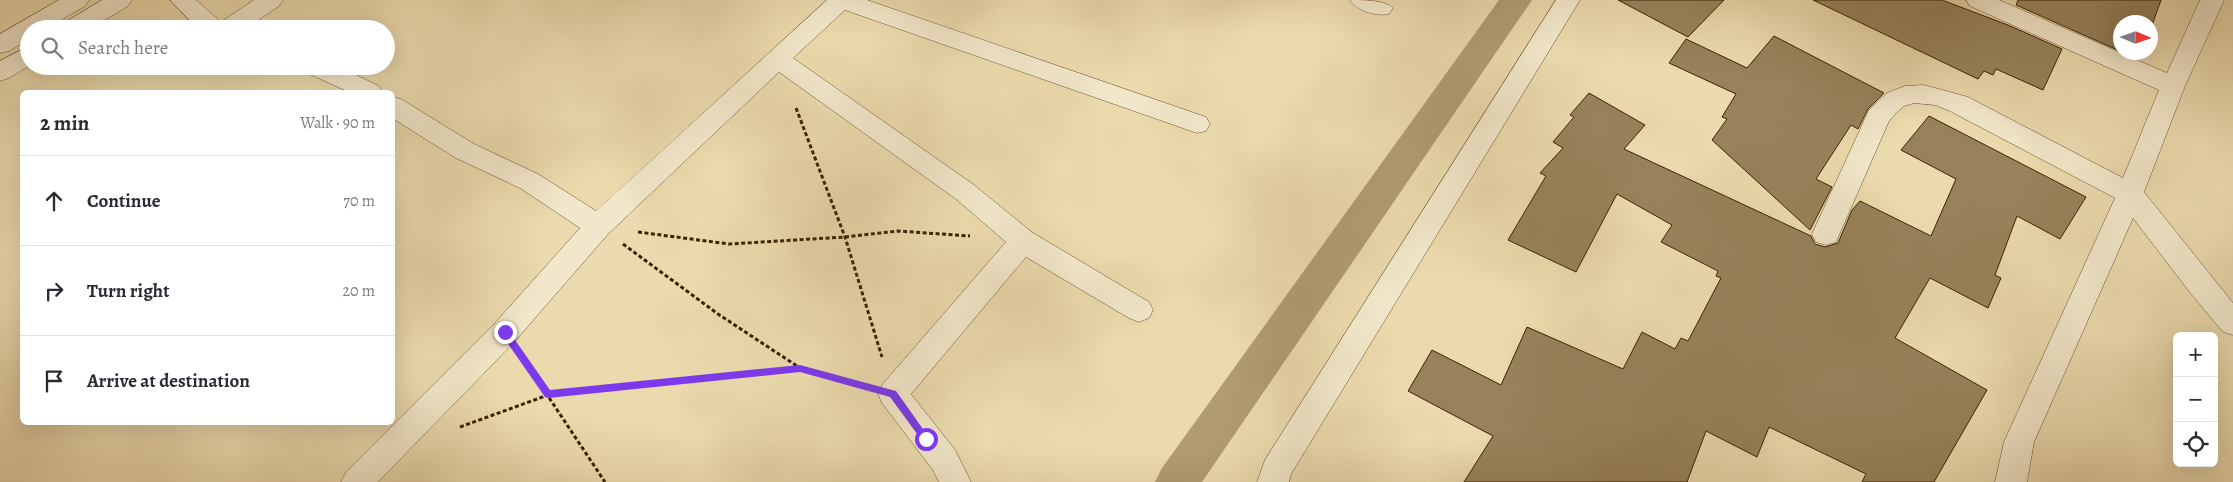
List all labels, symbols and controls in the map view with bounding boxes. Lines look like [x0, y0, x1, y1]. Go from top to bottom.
north arrow [2113, 15, 2158, 60]
search box [20, 20, 395, 75]
icon: search [38, 34, 66, 62]
text: Search here [78, 35, 168, 61]
text: 2 min [40, 109, 89, 137]
text: Walk · 90 m [300, 112, 375, 134]
icon: ahead [40, 187, 68, 215]
text: Continue [87, 188, 161, 214]
text: 70 m [343, 190, 375, 212]
icon: right [40, 277, 68, 305]
text: Turn right [87, 278, 169, 304]
text: 20 m [342, 280, 375, 302]
route end [494, 321, 517, 344]
map controls [2173, 332, 2218, 467]
button: + [2173, 332, 2218, 377]
icon: arrive [40, 367, 68, 395]
text: Arrive at destination [87, 368, 250, 394]
button: − [2173, 377, 2218, 422]
button: locate [2173, 422, 2218, 467]
route start [915, 428, 938, 451]

